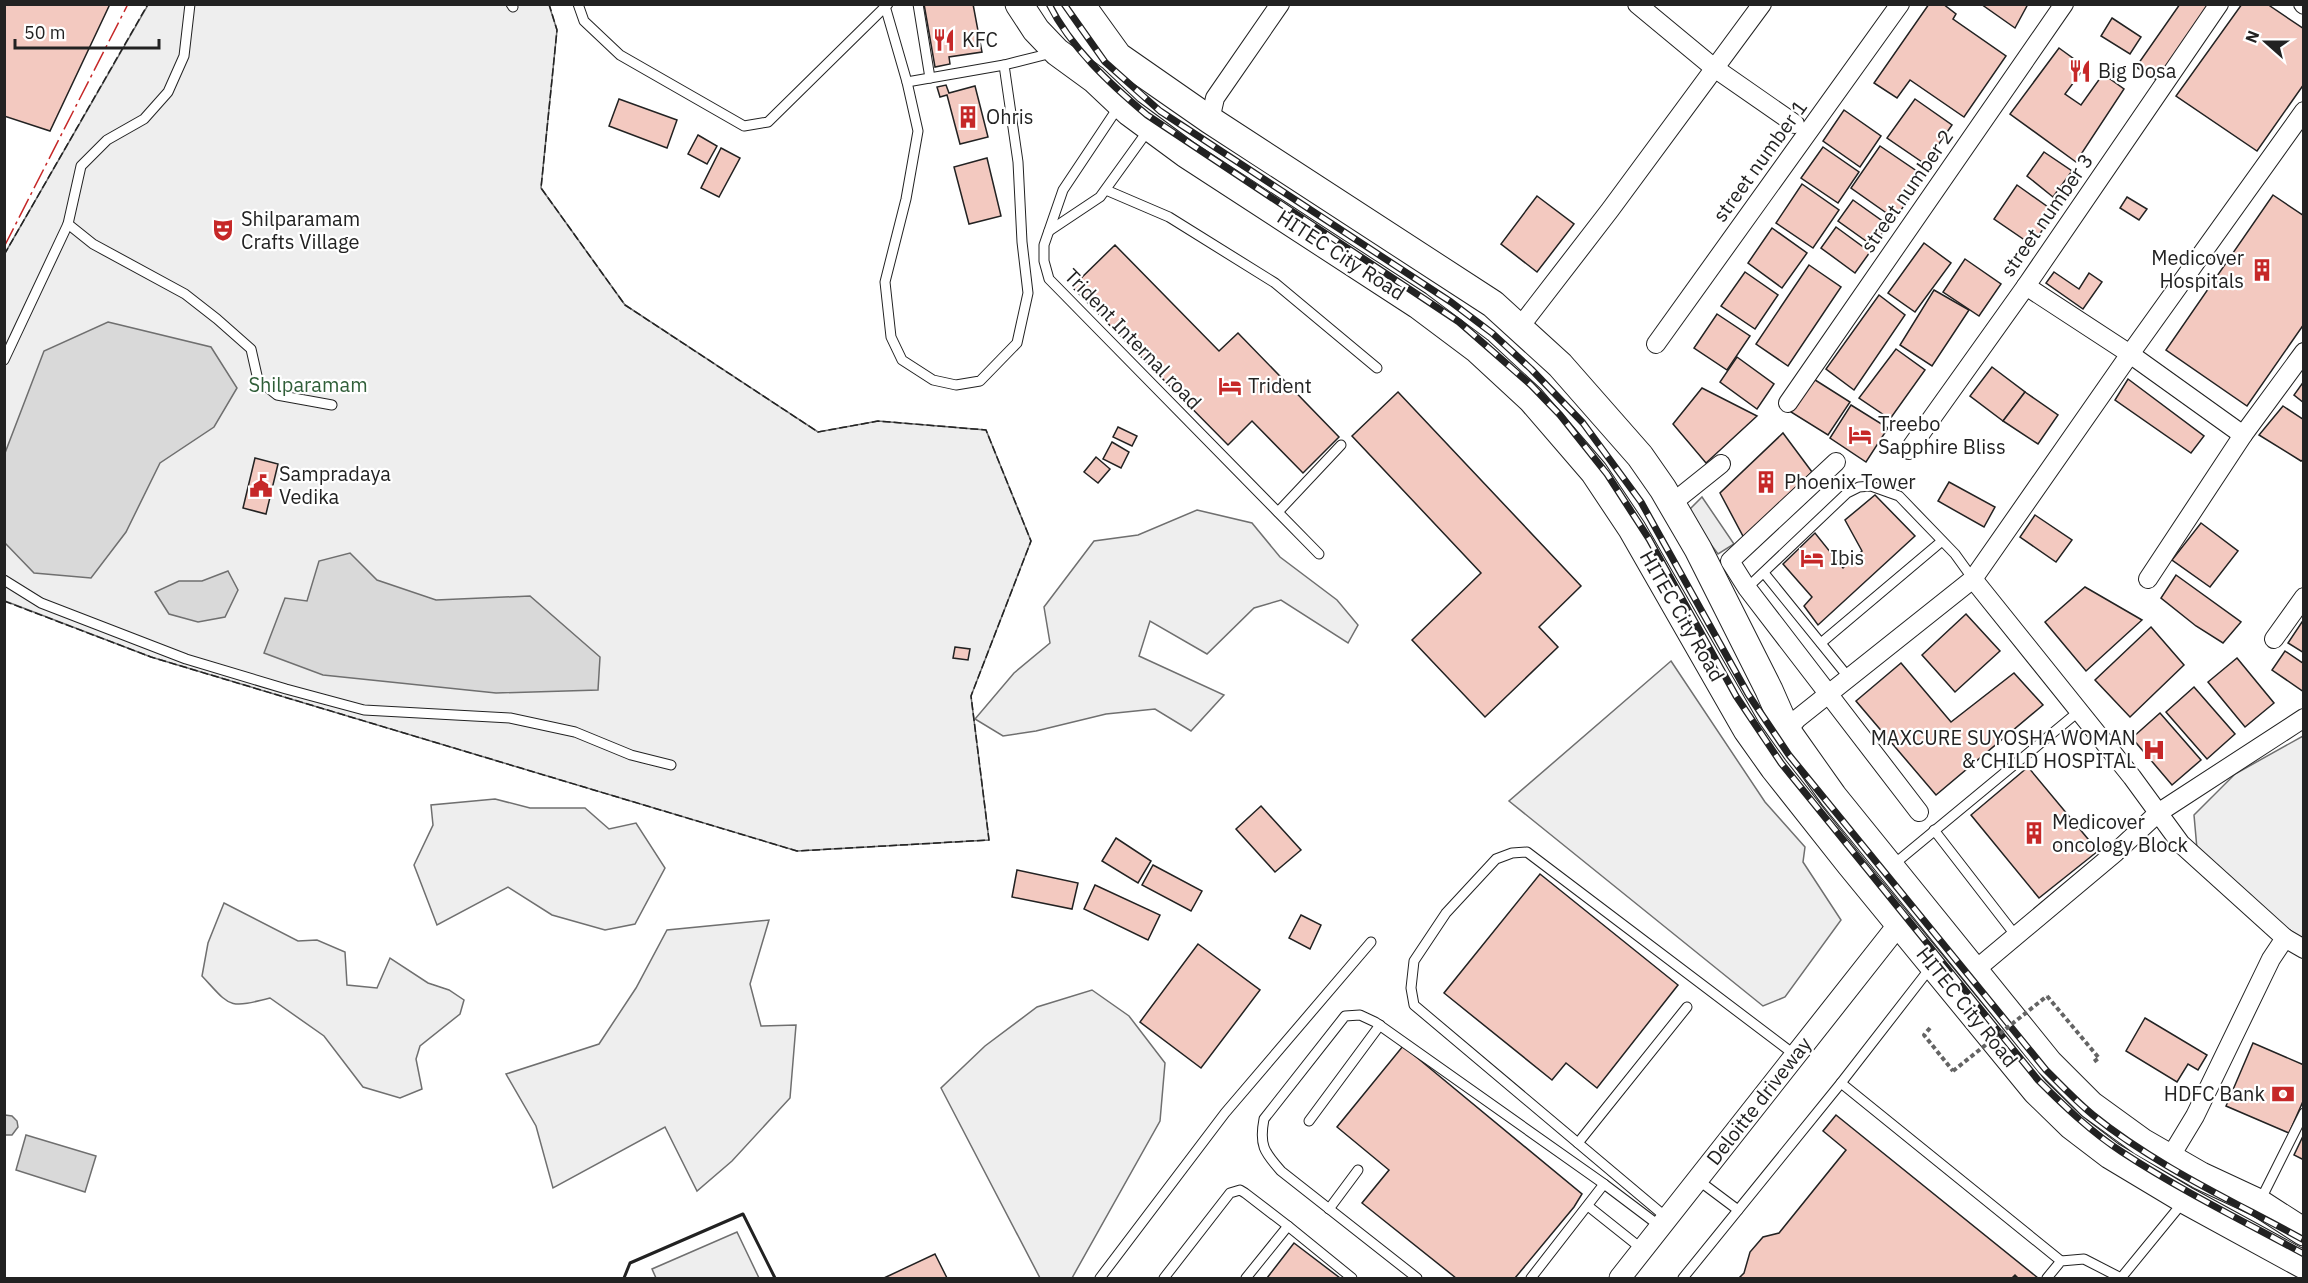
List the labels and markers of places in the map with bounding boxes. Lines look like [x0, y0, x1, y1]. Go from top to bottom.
place label: KFC [962, 26, 998, 53]
restaurant icon: KFC [931, 27, 957, 53]
place label: Big Dosa [2098, 57, 2177, 84]
restaurant icon: Big Dosa [2067, 58, 2093, 84]
place label: Ohris [986, 103, 1034, 130]
building icon: Ohris [955, 104, 981, 130]
place label: Shilparamam Crafts Village [241, 205, 360, 255]
theatre icon: Shilparamam Crafts Village [210, 217, 236, 243]
place label: Medicover Hospitals [2151, 244, 2244, 294]
building icon: Medicover Hospitals [2249, 257, 2275, 283]
place label: Trident [1248, 372, 1312, 399]
hotel icon: Trident [1217, 373, 1243, 399]
place label: Treebo Sapphire Bliss [1878, 410, 2006, 460]
hotel icon: Treebo Sapphire Bliss [1847, 422, 1873, 448]
place label: Sampradaya Vedika [279, 460, 391, 510]
place label: Phoenix Tower [1784, 468, 1916, 495]
building icon: Phoenix Tower [1753, 469, 1779, 495]
public building icon: Sampradaya Vedika [248, 473, 274, 499]
place label: Ibis [1830, 544, 1864, 571]
hotel icon: Ibis [1799, 545, 1825, 571]
place label: MAXCURE SUYOSHA WOMAN & CHILD HOSPITAL [1871, 724, 2136, 774]
hospital icon: MAXCURE SUYOSHA WOMAN & CHILD HOSPITAL [2141, 737, 2167, 763]
place label: Medicover oncology Block [2052, 808, 2188, 858]
building icon: Medicover oncology Block [2021, 820, 2047, 846]
place label: HDFC Bank [2164, 1080, 2265, 1107]
bank icon: HDFC Bank [2270, 1081, 2296, 1107]

